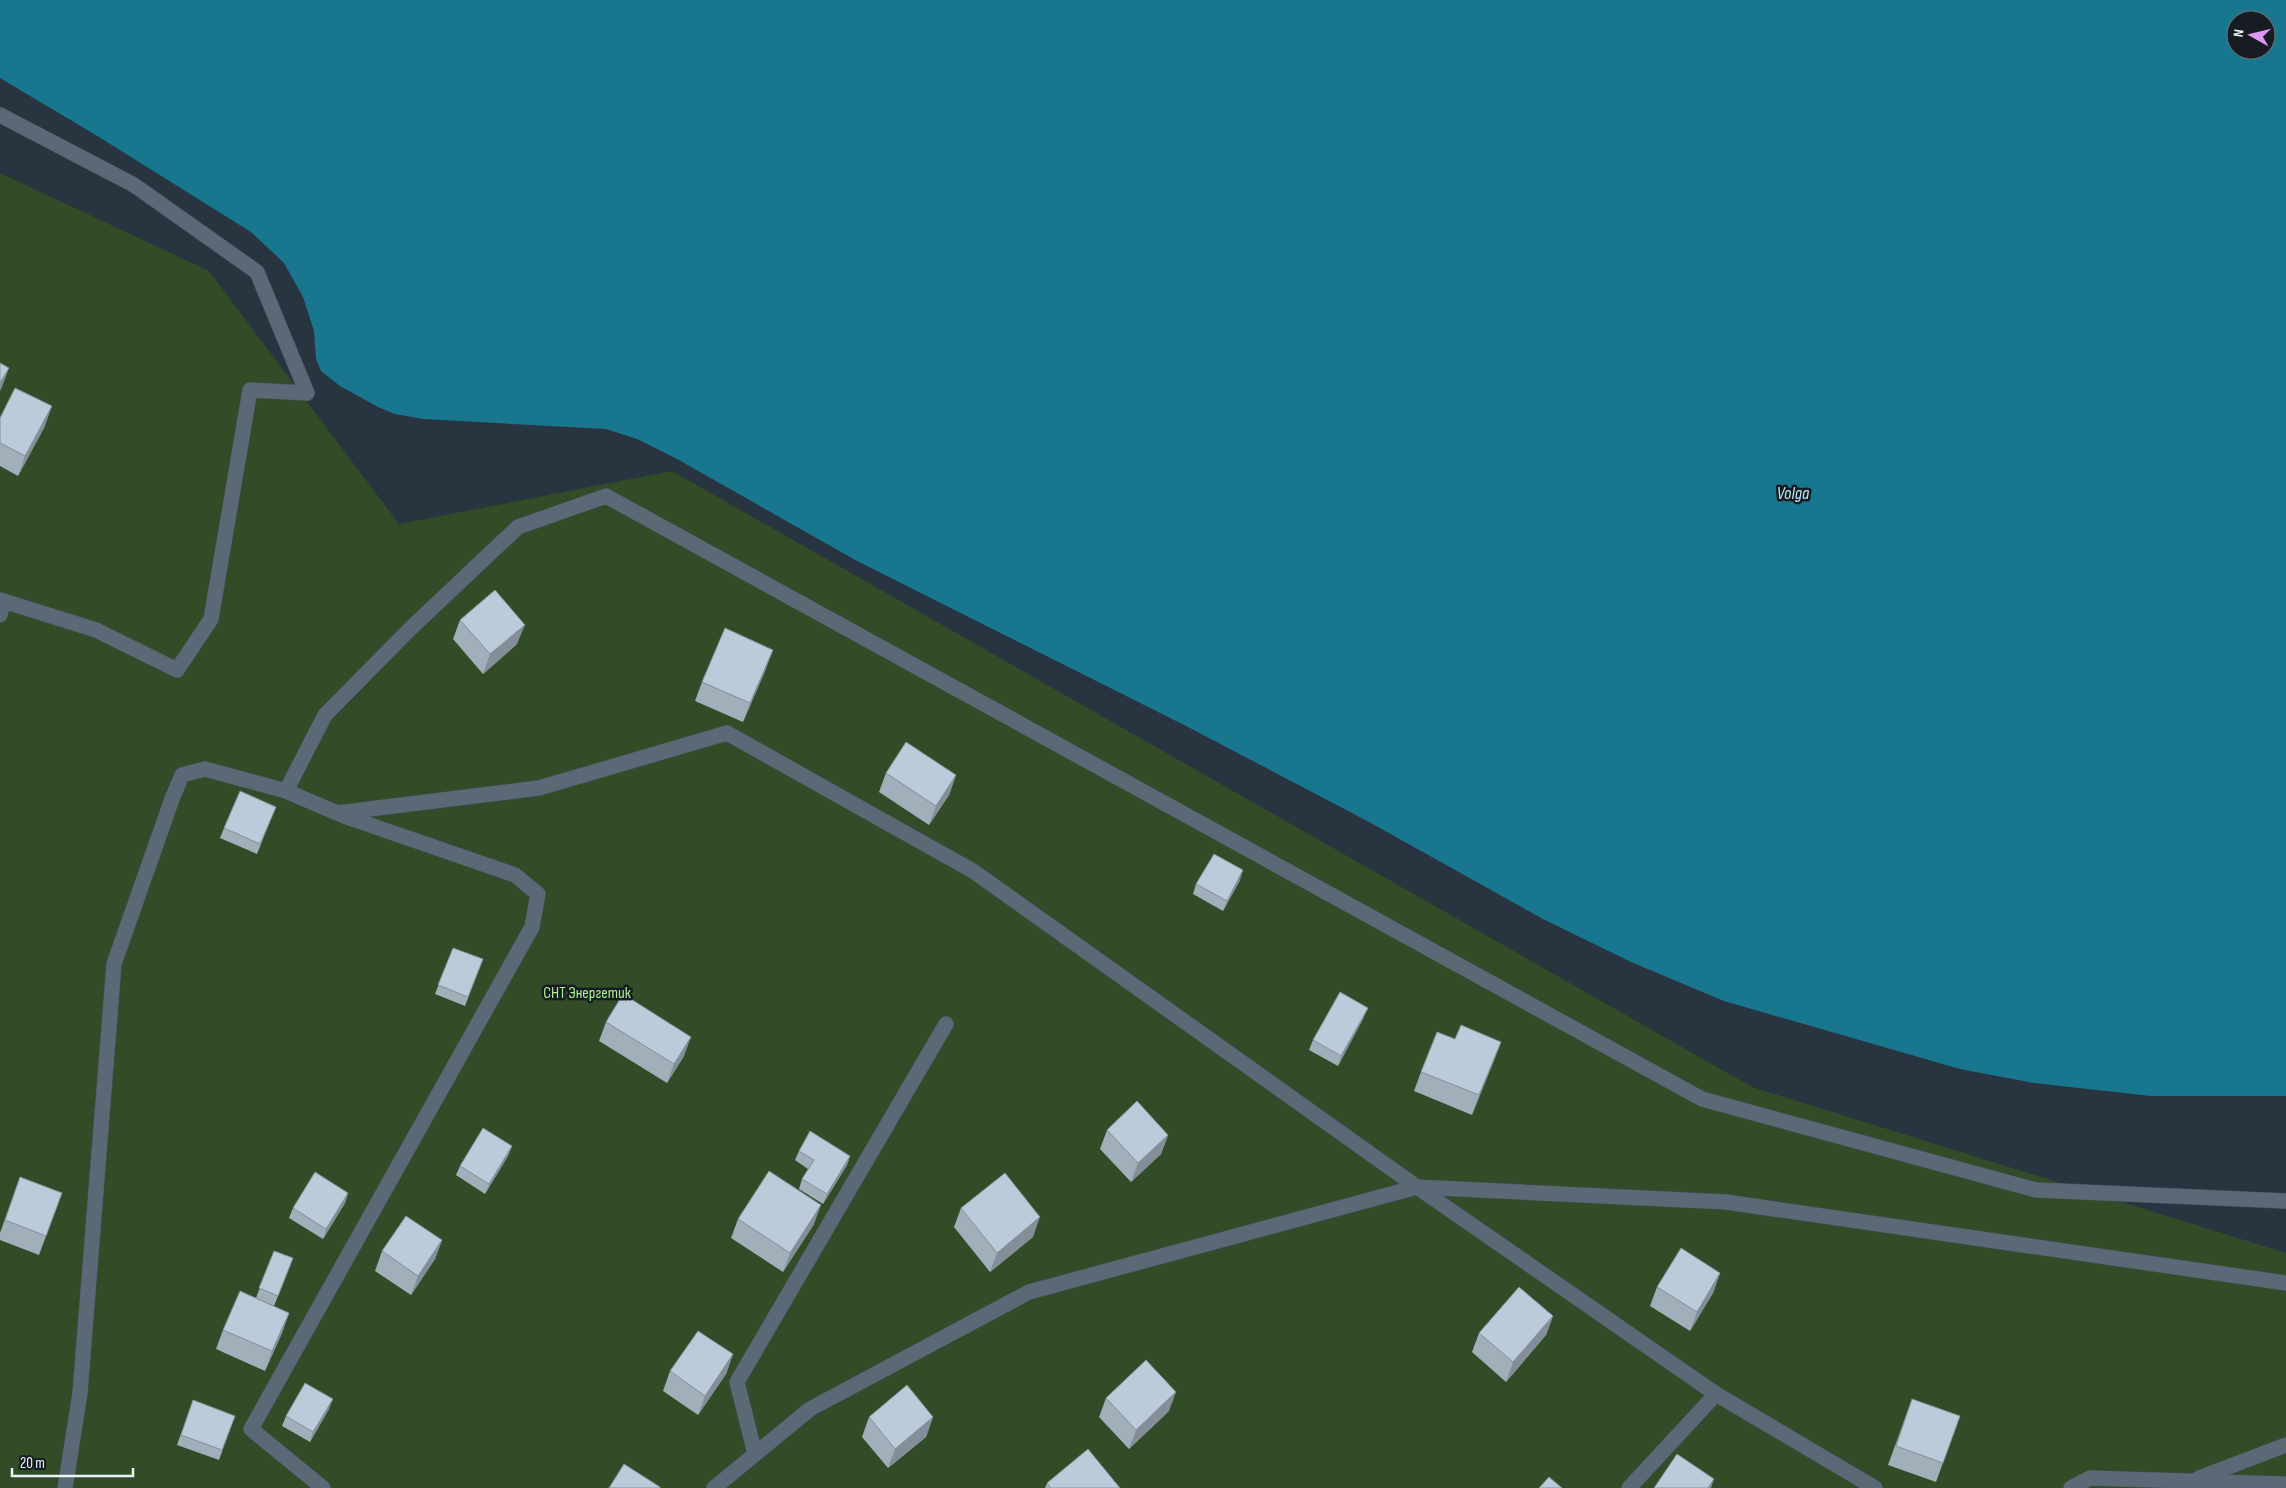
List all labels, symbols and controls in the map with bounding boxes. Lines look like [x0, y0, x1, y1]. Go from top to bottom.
north arrow [2226, 10, 2276, 60]
text: N [2230, 28, 2248, 38]
water label: Volga [1777, 483, 1810, 504]
park label: СНТ Энергетик [543, 984, 632, 1003]
scale bar [12, 1446, 134, 1478]
text: 20 m [20, 1454, 45, 1473]

